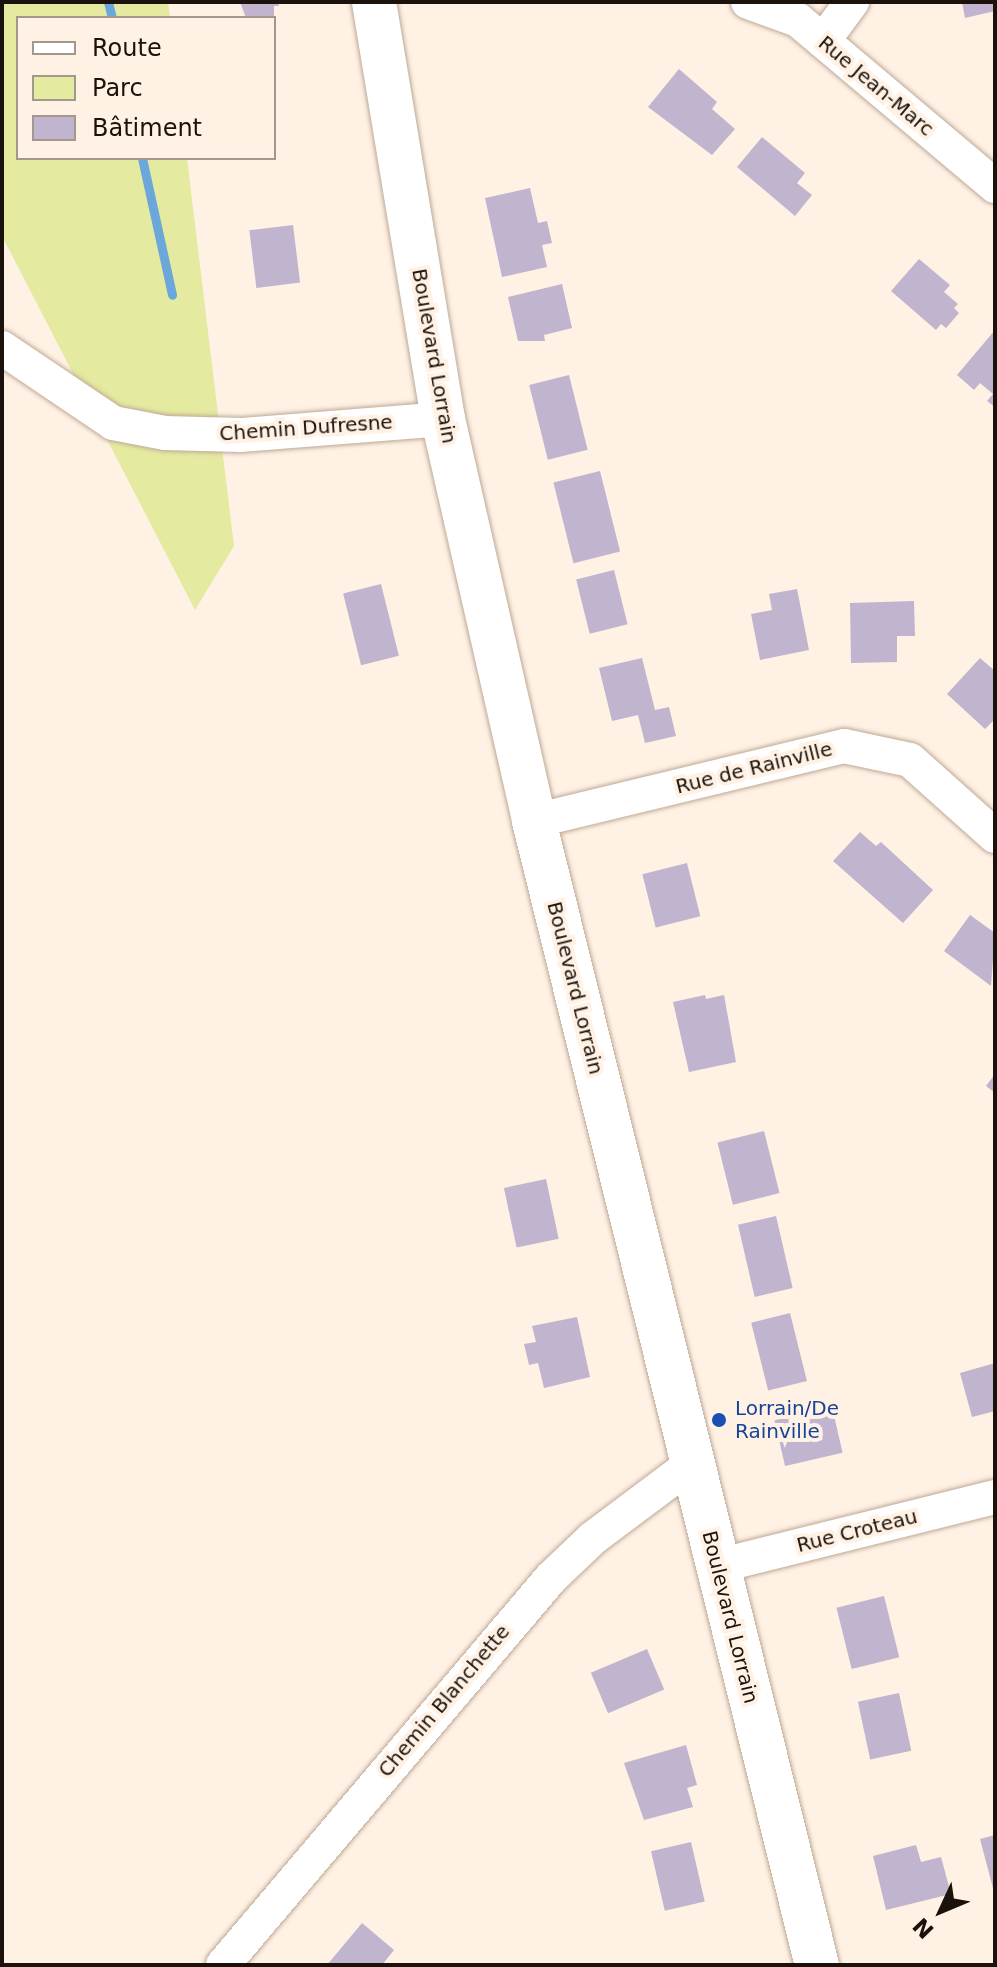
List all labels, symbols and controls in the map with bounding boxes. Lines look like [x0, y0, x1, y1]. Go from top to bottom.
legend [16, 16, 276, 160]
street label: Rue Jean-Marc [814, 31, 938, 141]
text: Route [92, 34, 162, 62]
text: Parc [92, 74, 143, 102]
text: Bâtiment [92, 114, 202, 142]
street label: Boulevard Lorrain [407, 267, 461, 445]
street label: Chemin Dufresne [219, 410, 393, 446]
street label: Rue de Rainville [673, 737, 835, 799]
street label: Boulevard Lorrain [542, 899, 608, 1077]
place label: Lorrain/De Rainville [735, 1396, 839, 1443]
marker: Lorrain/De Rainville [710, 1411, 728, 1429]
street label: Rue Croteau [794, 1504, 920, 1558]
street label: Boulevard Lorrain [697, 1528, 763, 1706]
street label: Chemin Blanchette [373, 1620, 515, 1782]
north arrow [901, 1871, 981, 1951]
text: N [908, 1913, 939, 1943]

